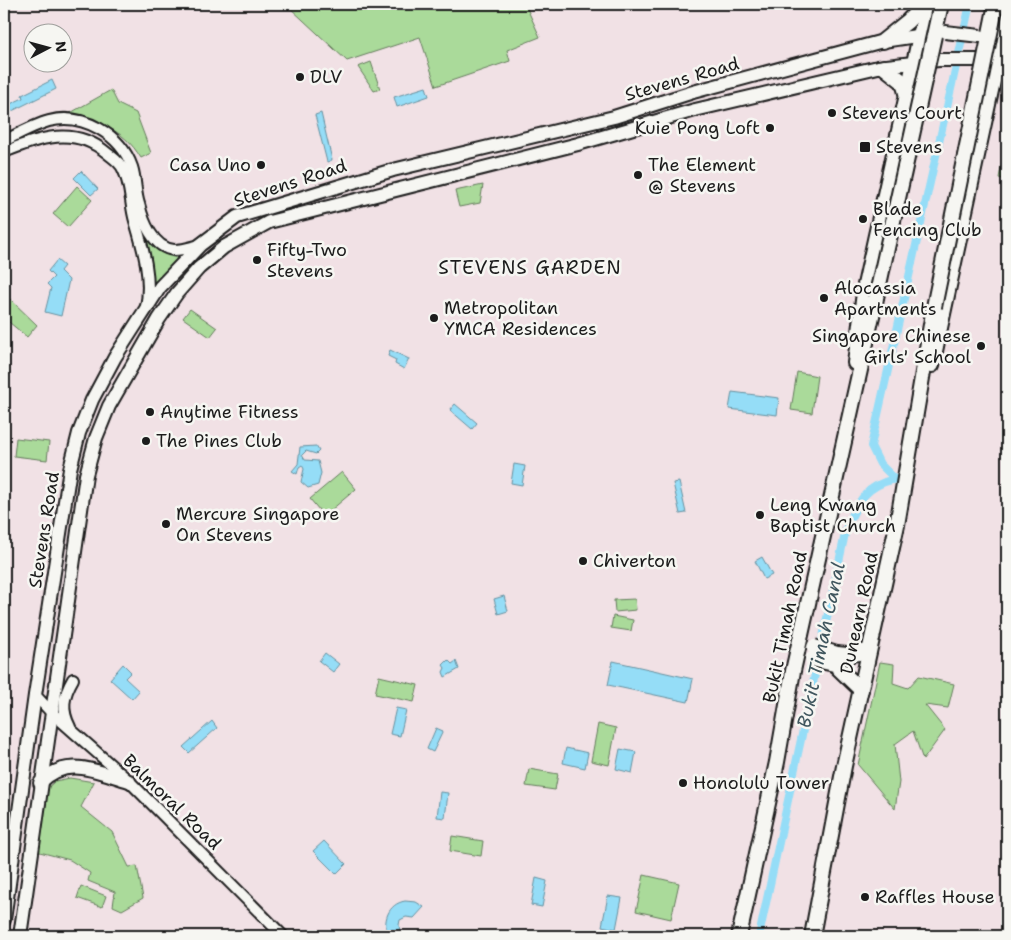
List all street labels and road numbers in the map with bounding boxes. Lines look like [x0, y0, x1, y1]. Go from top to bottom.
street label: Stevens Road [622, 51, 742, 107]
street label: Stevens Road [230, 153, 350, 213]
street label: Stevens Road [23, 470, 65, 590]
street label: Bukit Timah Road [757, 549, 813, 705]
street label: Dunearn Road [834, 550, 884, 676]
street label: Balmoral Road [118, 749, 226, 855]

